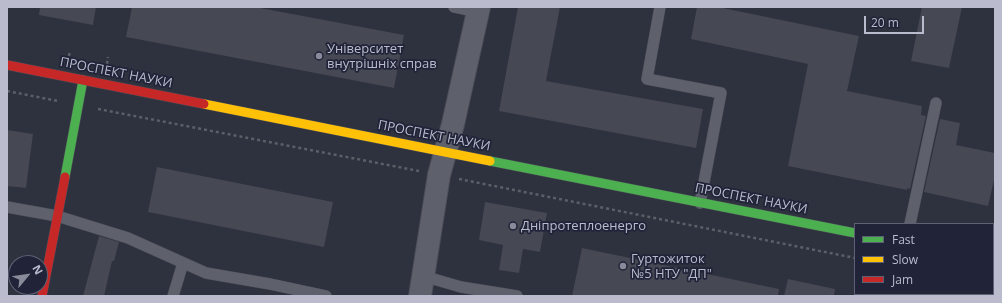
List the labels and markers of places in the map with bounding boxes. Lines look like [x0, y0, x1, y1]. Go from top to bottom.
place label: Університет внутрішніх справ [327, 41, 437, 72]
marker: Університет внутрішніх справ [314, 51, 324, 61]
place label: Дніпротеплоенерго [521, 218, 646, 234]
marker: Дніпротеплоенерго [508, 221, 518, 231]
place label: Гуртожиток №5 НТУ "ДП" [631, 251, 712, 282]
marker: Гуртожиток №5 НТУ "ДП" [618, 261, 628, 271]

